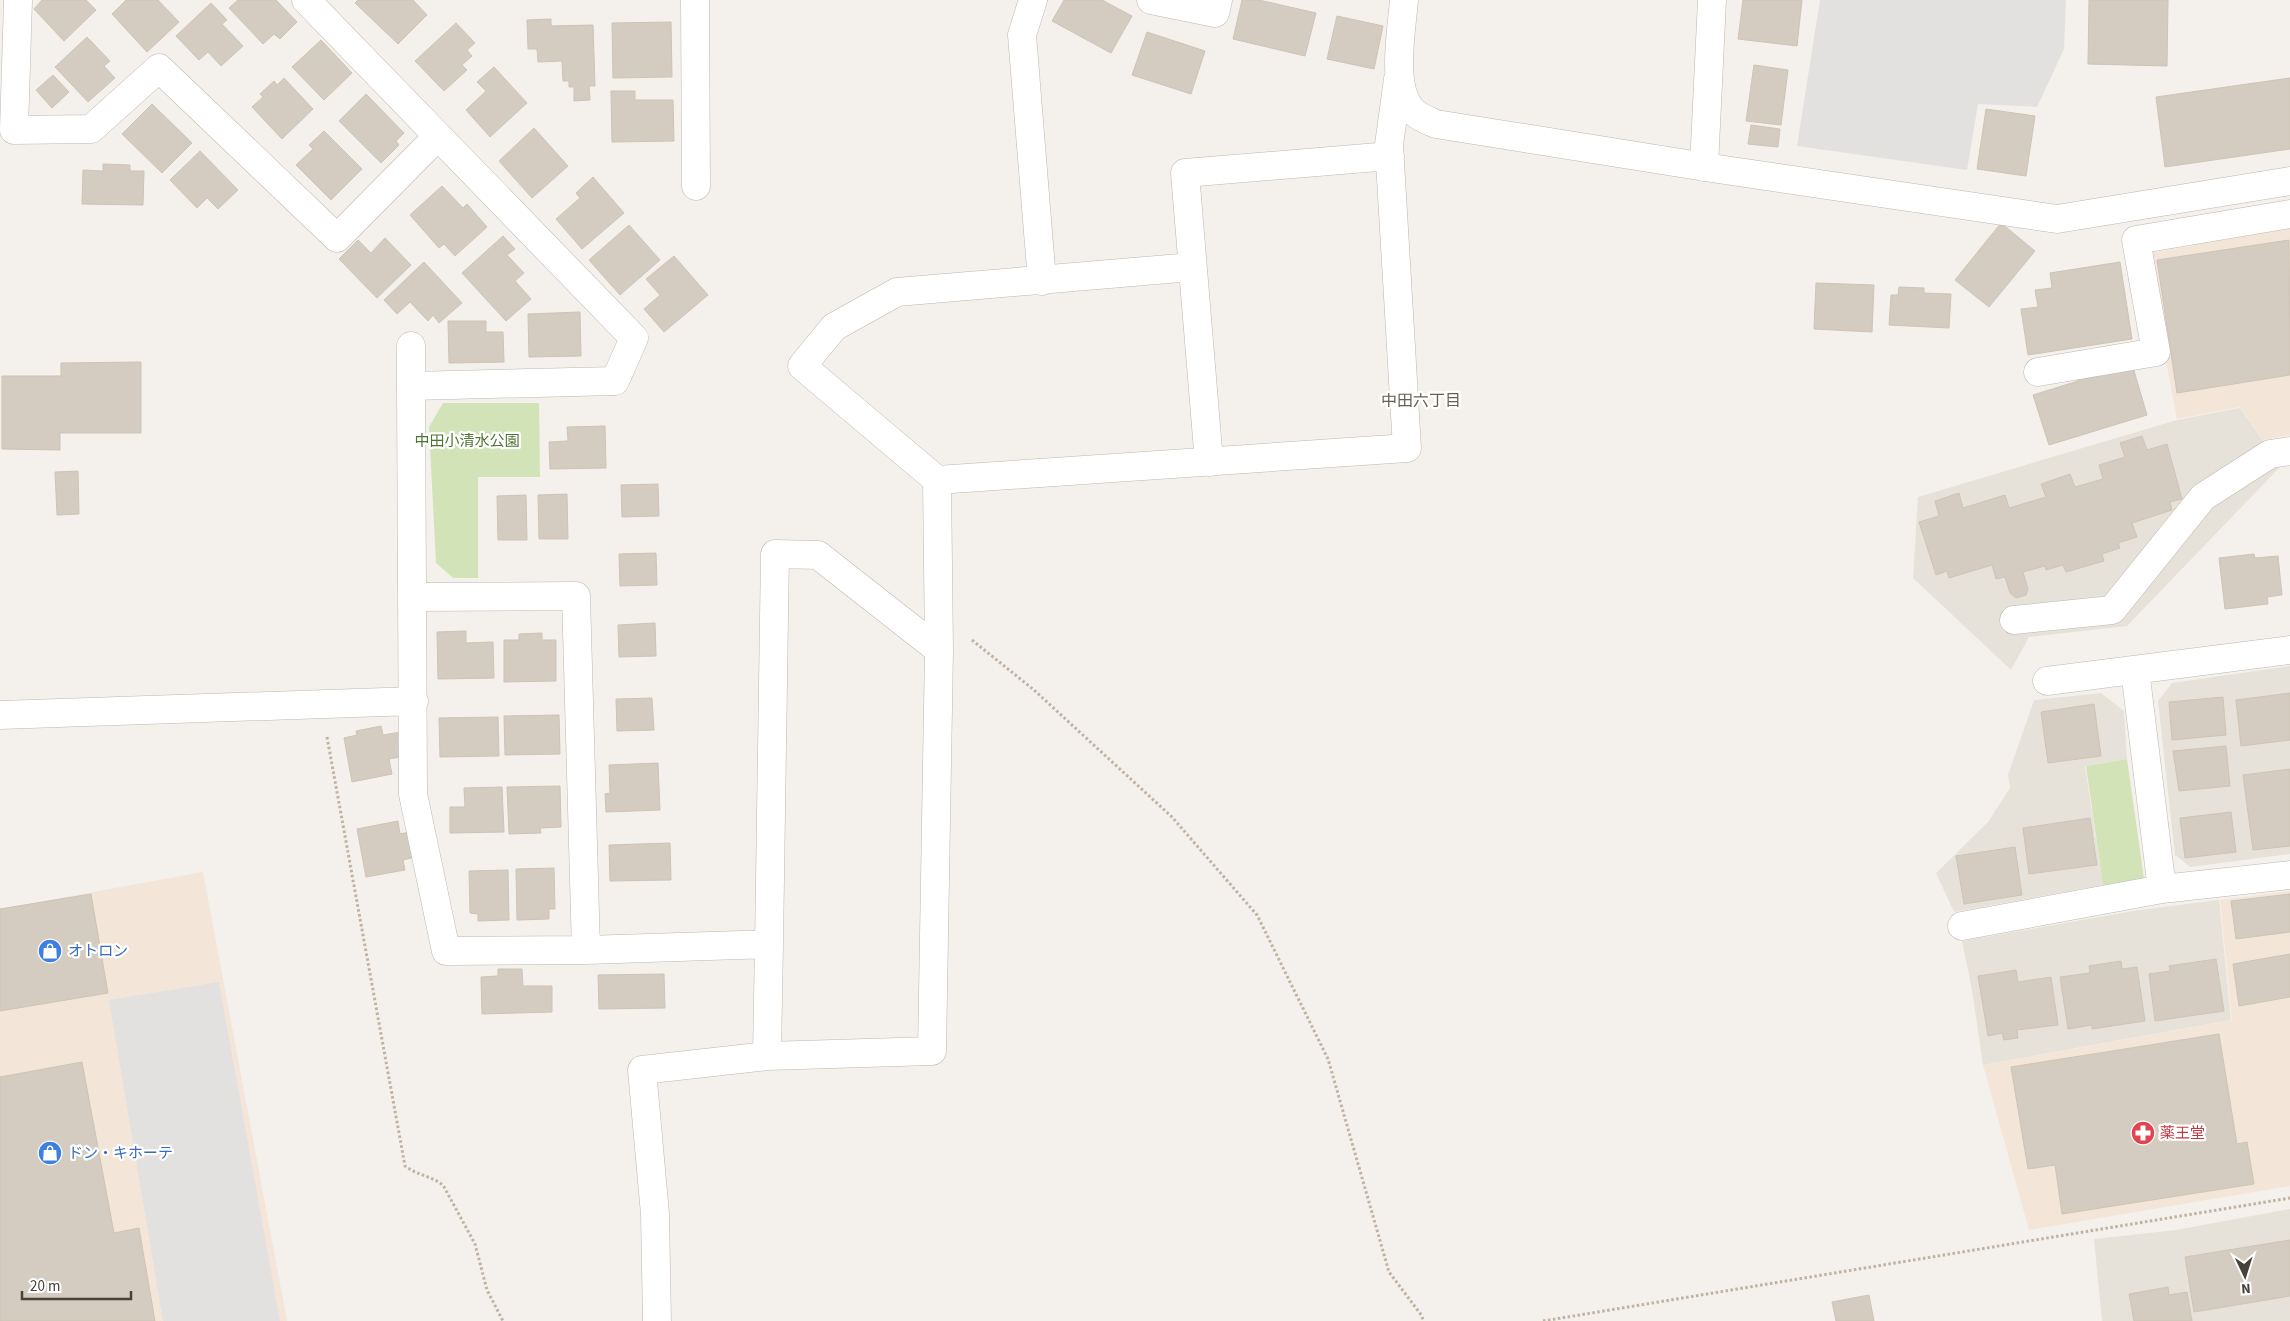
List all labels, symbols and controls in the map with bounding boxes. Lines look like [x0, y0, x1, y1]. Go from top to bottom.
district label: 中田六丁目 [1381, 390, 1461, 412]
park label: 中田小清水公園 [414, 431, 520, 452]
shop icon: オトロン [37, 938, 63, 964]
place label: オトロン [68, 941, 128, 962]
pharmacy icon: 薬王堂 [2130, 1120, 2156, 1146]
place label: 薬王堂 [2160, 1123, 2205, 1144]
shop icon: ドン・キホーテ [37, 1140, 63, 1166]
place label: ドン・キホーテ [68, 1143, 173, 1164]
north arrow [2220, 1251, 2270, 1301]
scale bar [22, 1268, 131, 1300]
text: 20 m [30, 1276, 60, 1297]
text: N [2240, 1278, 2251, 1298]

